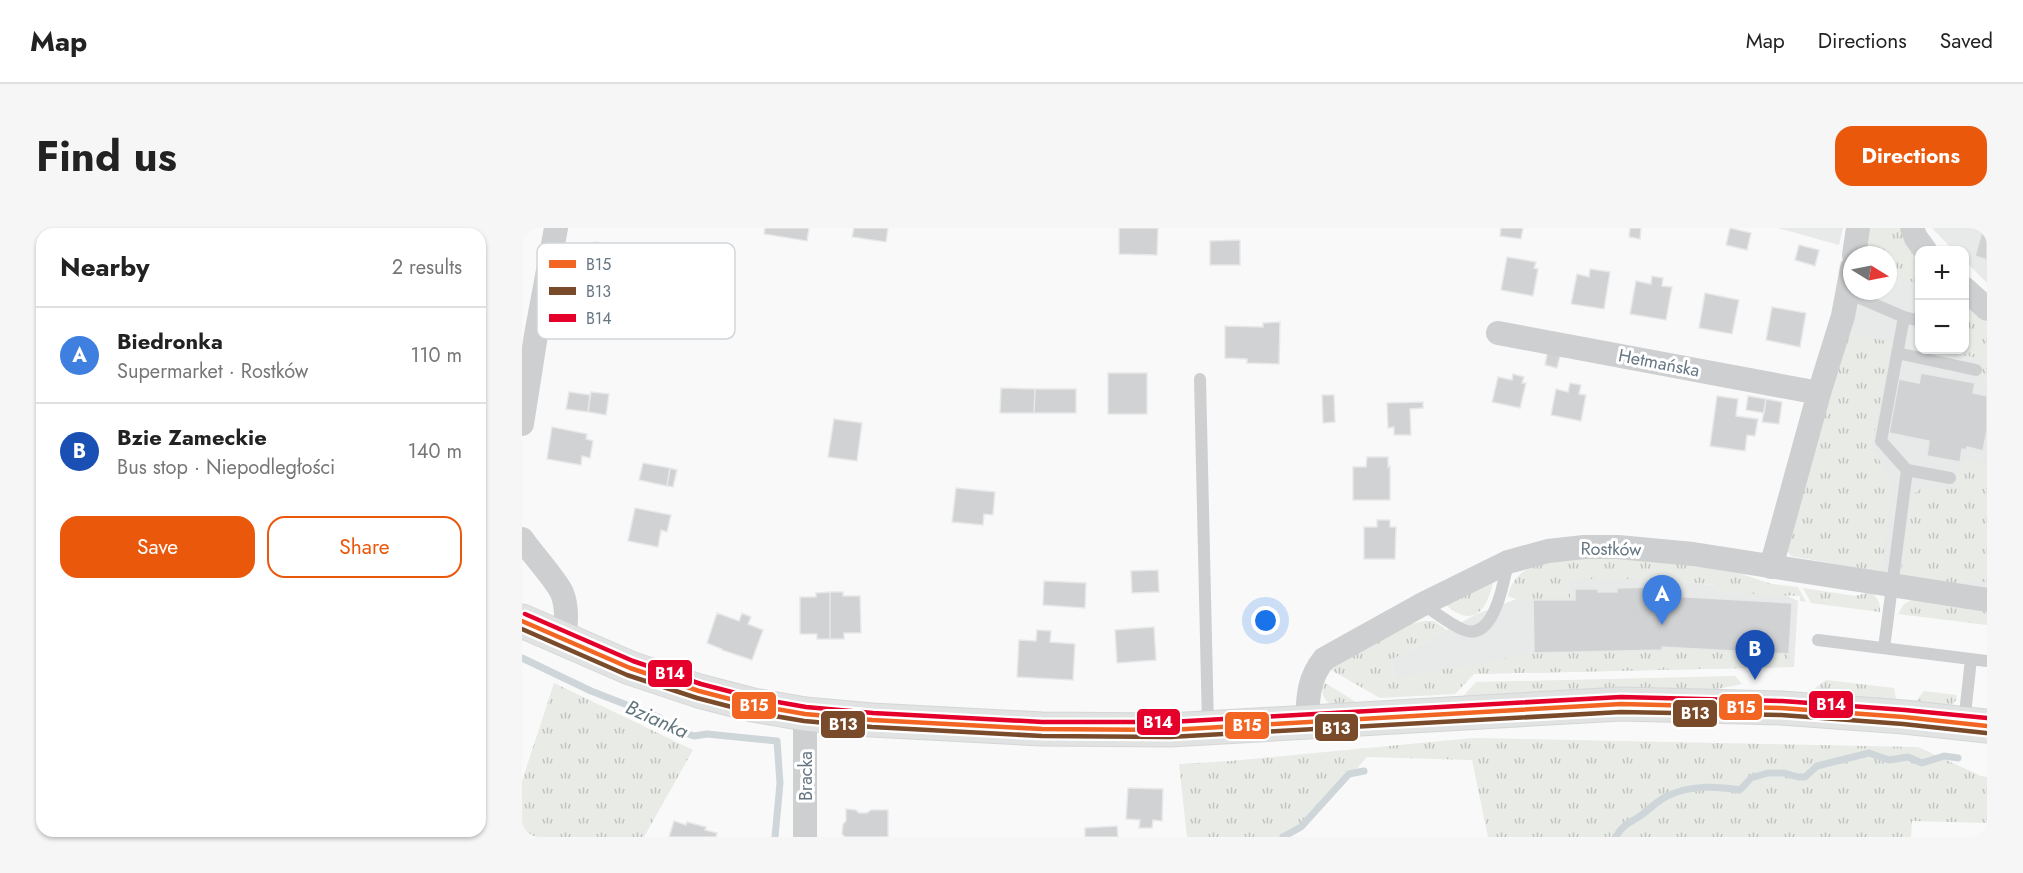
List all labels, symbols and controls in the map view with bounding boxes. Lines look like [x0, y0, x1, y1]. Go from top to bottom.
text: Map [30, 21, 87, 62]
text: Map [1746, 26, 1785, 56]
text: Directions [1818, 26, 1907, 56]
text: Saved [1940, 26, 1993, 56]
text: Find us [36, 126, 177, 187]
button: Directions [1835, 126, 1987, 186]
legend [537, 243, 735, 339]
north arrow [1843, 246, 1897, 300]
map controls [1915, 246, 1969, 354]
button: + [1915, 246, 1969, 300]
text: Nearby [60, 248, 149, 286]
text: 2 results [392, 253, 462, 282]
text: B15 [586, 253, 611, 276]
text: B13 [586, 280, 611, 303]
button: − [1915, 300, 1969, 354]
text: B14 [586, 307, 611, 330]
text: Biedronka [117, 325, 223, 357]
text: A [72, 341, 87, 370]
text: 110 m [410, 341, 462, 370]
street label: Hetmańska [1616, 342, 1702, 384]
text: Supermarket · Rostków [117, 357, 308, 386]
text: Bzie Zameckie [117, 421, 267, 453]
text: B [73, 437, 86, 466]
text: 140 m [408, 437, 462, 466]
text: Bus stop · Niepodległości [117, 453, 335, 482]
button: Save [60, 516, 255, 578]
button: Share [267, 516, 462, 578]
street label: Rostków [1580, 535, 1642, 563]
pin: A [1642, 576, 1682, 625]
your location [1251, 606, 1280, 635]
pin: B [1736, 630, 1774, 680]
line badge: B14 [647, 659, 693, 688]
text: B14 [655, 662, 685, 685]
line badge: B14 [1808, 690, 1854, 719]
line badge: B15 [731, 691, 777, 720]
water label: Bzianka [621, 693, 693, 746]
line badge: B15 [1718, 693, 1763, 721]
text: B14 [1816, 693, 1846, 716]
text: B15 [739, 694, 769, 717]
text: B15 [1726, 696, 1756, 719]
line badge: B13 [1672, 699, 1718, 728]
text: B13 [1681, 702, 1709, 725]
line badge: B14 [1136, 708, 1181, 736]
line badge: B13 [820, 710, 866, 739]
text: B14 [1143, 711, 1173, 734]
line badge: B15 [1224, 711, 1270, 740]
text: B13 [829, 713, 857, 736]
line badge: B13 [1314, 713, 1359, 742]
text: B15 [1232, 714, 1262, 737]
text: B13 [1322, 717, 1350, 740]
street label: Bracka [793, 751, 819, 801]

